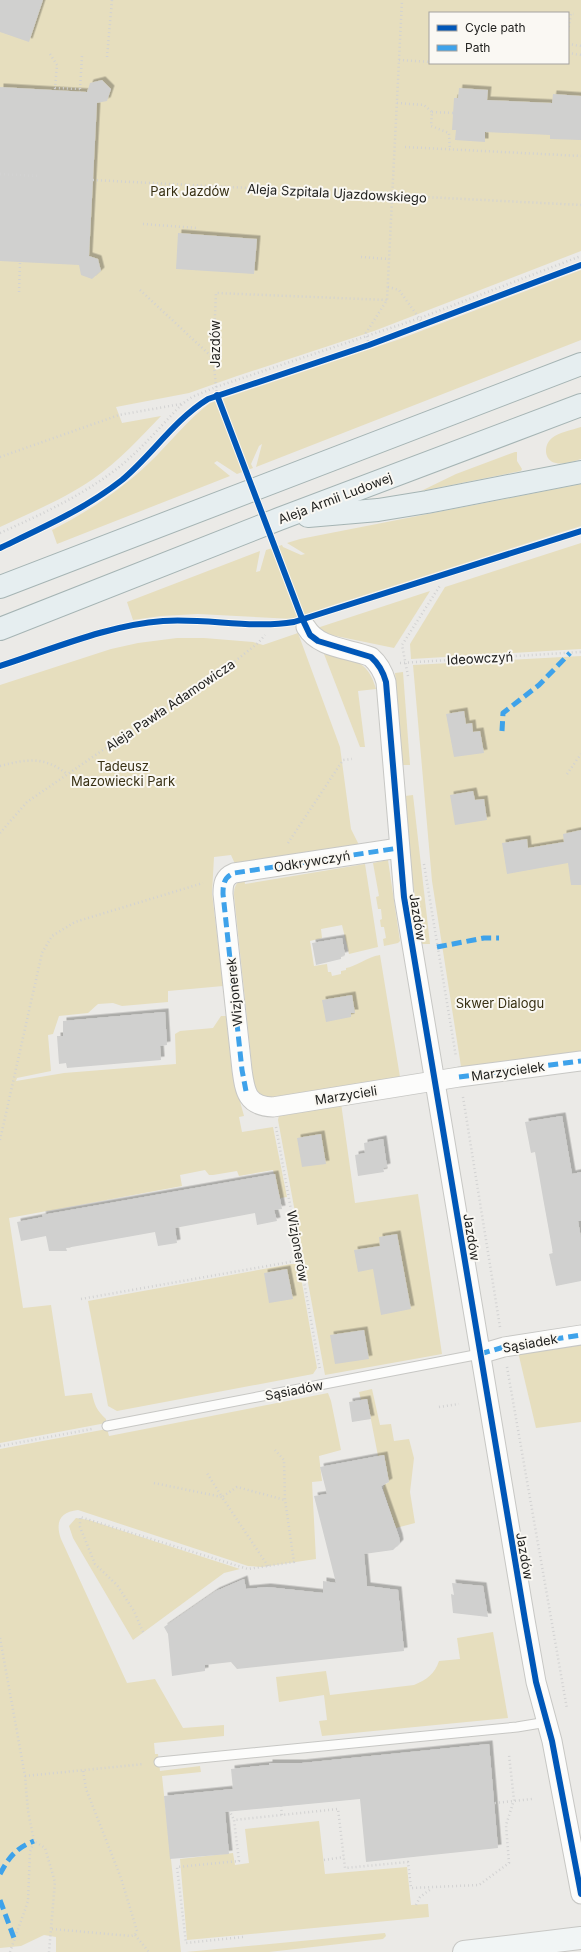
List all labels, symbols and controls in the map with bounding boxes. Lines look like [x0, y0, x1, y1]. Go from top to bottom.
legend [429, 12, 569, 64]
text: Cycle path [465, 20, 526, 35]
text: Path [465, 40, 490, 55]
street label: Aleja Szpitala Ujazdowskiego [247, 180, 427, 206]
park label: Park Jazdów [150, 183, 230, 199]
street label: Jazdów [207, 320, 223, 368]
street label: Aleja Armii Ludowej [276, 469, 394, 527]
street label: Ideowczyń [446, 648, 514, 668]
street label: Aleja Pawła Adamowicza [102, 656, 238, 754]
park label: Tadeusz Mazowiecki Park [71, 758, 175, 789]
street label: Odkrywczyń [273, 847, 351, 875]
street label: Jazdów [406, 892, 430, 942]
street label: Wizjonerek [222, 957, 246, 1027]
park label: Skwer Dialogu [456, 995, 544, 1011]
street label: Marzycielek [470, 1058, 546, 1084]
street label: Marzycieli [314, 1082, 378, 1108]
street label: Wizjonerów [284, 1209, 312, 1283]
street label: Jazdów [460, 1212, 484, 1262]
street label: Sąsiadek [501, 1330, 559, 1356]
street label: Sąsiadów [263, 1376, 325, 1403]
street label: Jazdów [513, 1531, 537, 1581]

